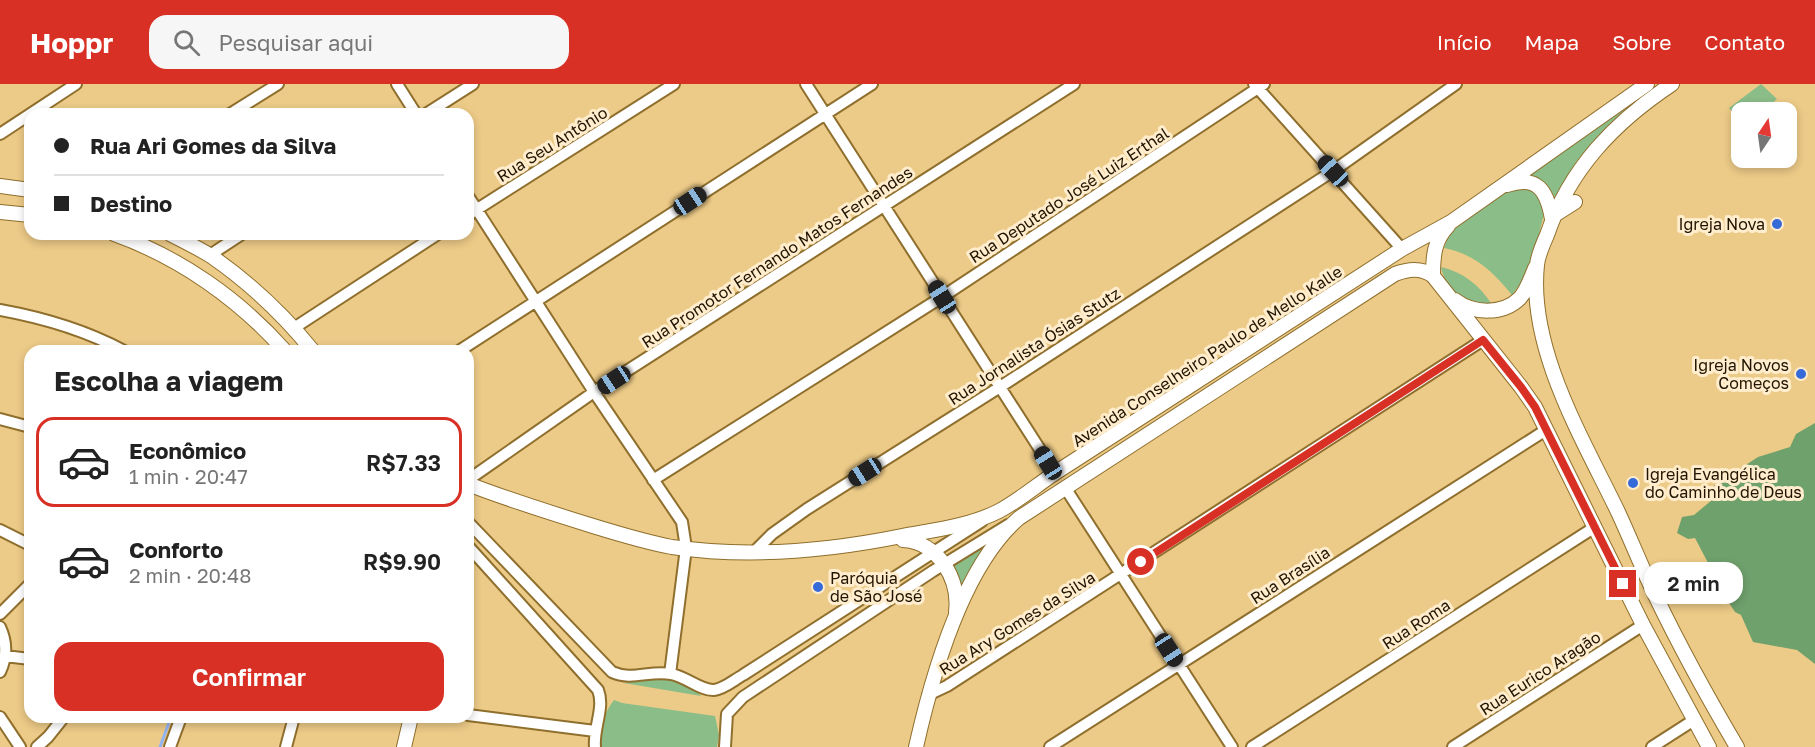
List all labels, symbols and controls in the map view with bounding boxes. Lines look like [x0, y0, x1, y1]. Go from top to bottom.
search box [149, 15, 569, 69]
text: Hoppr [30, 26, 113, 59]
icon: search [170, 26, 203, 59]
text: Pesquisar aqui [218, 29, 373, 56]
text: Início [1437, 29, 1492, 55]
text: Mapa [1525, 29, 1579, 55]
text: Sobre [1612, 29, 1671, 55]
text: Contato [1704, 29, 1785, 55]
street label: Rua Seu Antônio [493, 102, 611, 186]
north arrow [1731, 102, 1797, 168]
map controls [1731, 102, 1797, 168]
street label: Rua Deputado José Luiz Erthal [965, 123, 1173, 267]
text: Rua Ari Gomes da Silva [90, 132, 336, 159]
car [1314, 152, 1352, 190]
street label: Rua Promotor Fernando Matos Fernandes [638, 162, 916, 352]
car [670, 184, 710, 218]
text: Destino [90, 190, 172, 217]
place label: Igreja Nova [1678, 214, 1765, 234]
marker: Igreja Nova [1770, 217, 1784, 231]
street label: Avenida Conselheiro Paulo de Mello Kalle [1068, 261, 1346, 451]
car [925, 277, 959, 317]
street label: Rua Jornalista Ósias Stutz [944, 283, 1124, 409]
place label: Igreja Novos Começos [1693, 355, 1789, 393]
car [594, 363, 634, 397]
text: Escolha a viagem [54, 365, 283, 397]
marker: Igreja Novos Começos [1794, 367, 1808, 381]
icon: car [57, 435, 111, 489]
text: Econômico [129, 437, 246, 464]
car [1031, 443, 1065, 483]
text: R$7.33 [366, 449, 441, 476]
car [845, 455, 885, 489]
text: 1 min · 20:47 [129, 464, 248, 488]
place label: Igreja Evangélica do Caminho de Deus [1645, 464, 1802, 502]
marker: Igreja Evangélica do Caminho de Deus [1626, 476, 1640, 490]
icon: car [57, 534, 111, 588]
text: Conforto [129, 536, 223, 563]
street label: Rua Brasília [1247, 542, 1333, 608]
text: R$9.90 [363, 548, 441, 575]
route start [1127, 548, 1154, 575]
text: 2 min · 20:48 [129, 563, 251, 587]
callout: 2 min [1644, 563, 1743, 605]
street label: Rua Ary Gomes da Silva [935, 567, 1099, 679]
place label: Paróquia de São José [830, 568, 922, 606]
route end [1609, 570, 1636, 597]
text: 2 min [1668, 571, 1720, 595]
marker: Paróquia de São José [811, 580, 825, 594]
street label: Rua Roma [1378, 595, 1454, 653]
street label: Rua Eurico Aragão [1476, 627, 1604, 719]
car [1152, 630, 1186, 670]
button: Confirmar [54, 642, 444, 711]

